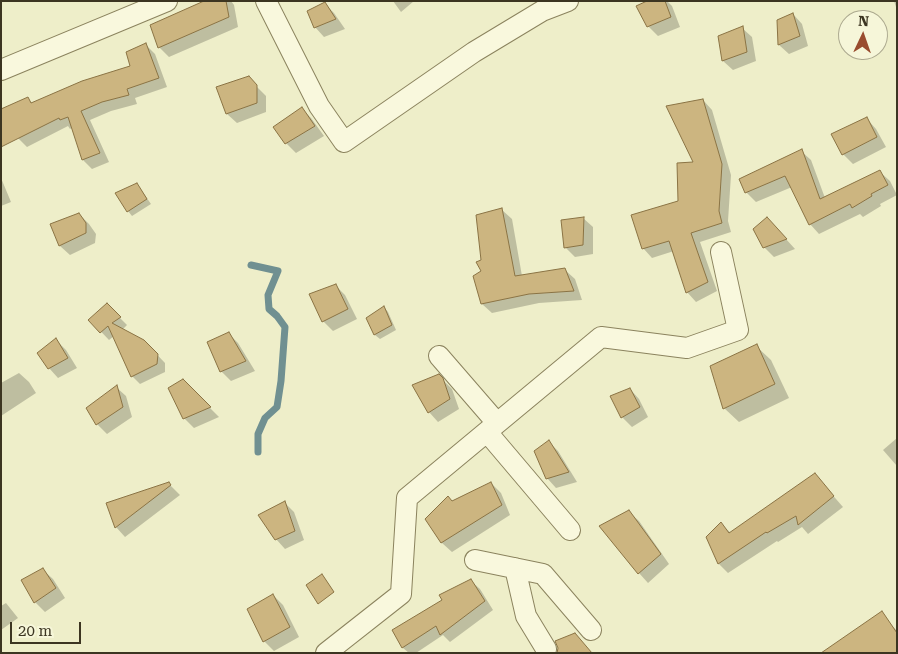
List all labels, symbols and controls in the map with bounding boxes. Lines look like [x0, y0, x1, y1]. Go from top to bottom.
north arrow [838, 10, 888, 60]
text: N [858, 13, 870, 29]
scale bar [12, 612, 84, 644]
text: 20 m [18, 622, 52, 640]

